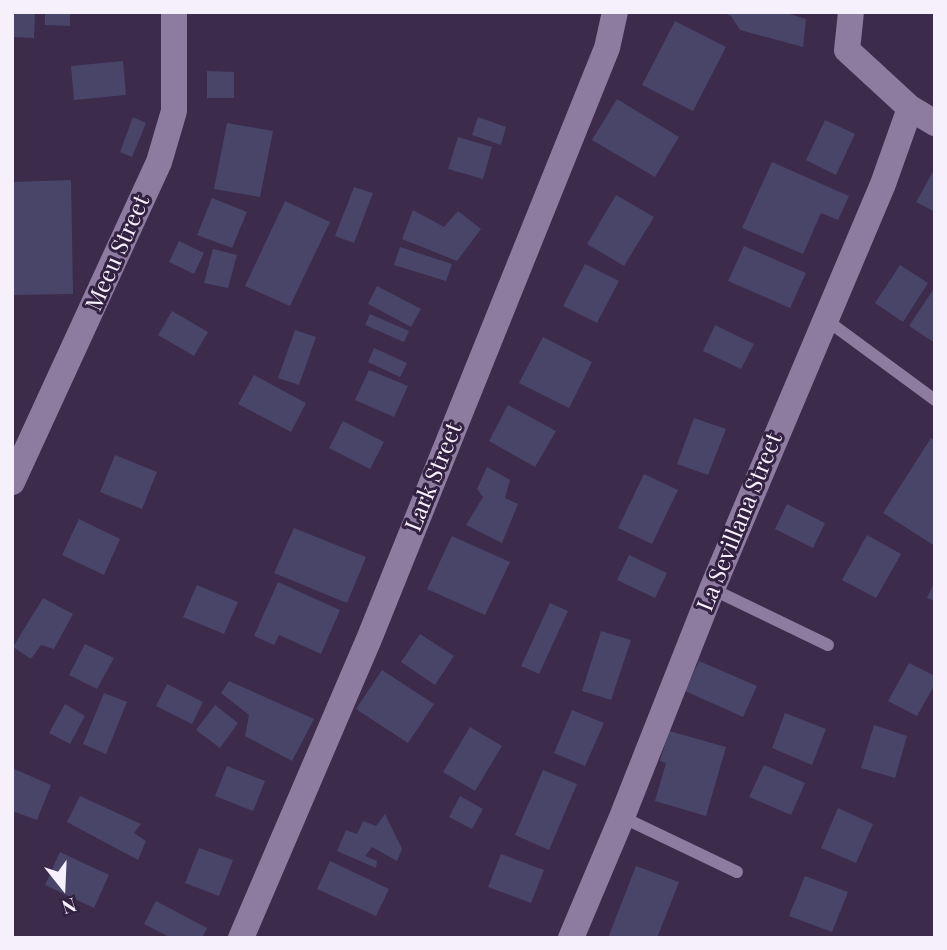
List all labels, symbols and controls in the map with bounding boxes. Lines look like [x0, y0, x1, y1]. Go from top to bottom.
street label: Meeu Street [80, 191, 156, 315]
street label: Lark Street [400, 419, 468, 535]
street label: La Sevillana Street [692, 429, 788, 615]
north arrow [28, 852, 98, 922]
text: N [59, 892, 80, 921]

